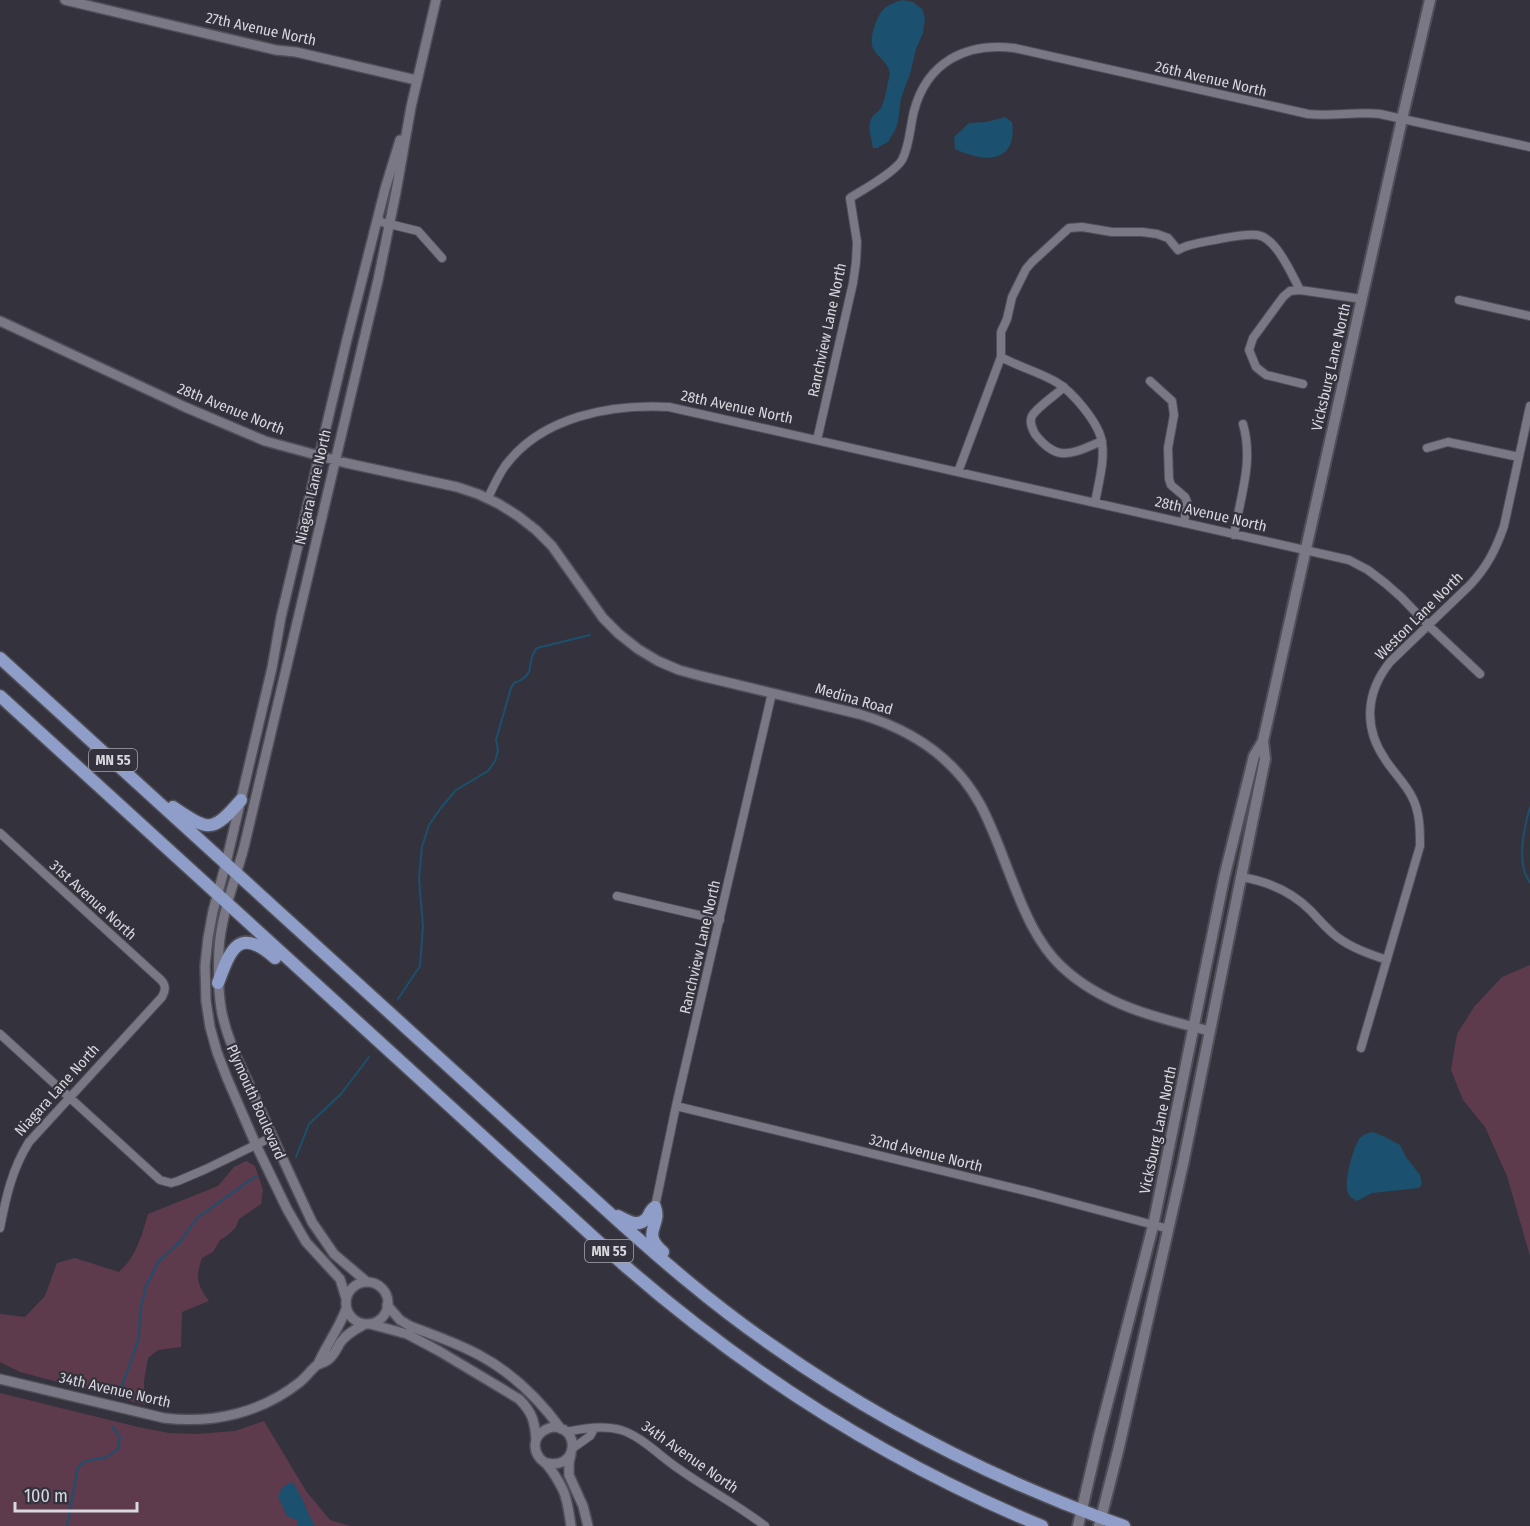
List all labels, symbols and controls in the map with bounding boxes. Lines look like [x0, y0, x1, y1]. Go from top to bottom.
street label: 27th Avenue North [204, 8, 318, 50]
street label: 26th Avenue North [1153, 57, 1269, 101]
street label: Ranchview Lane North [804, 261, 850, 399]
street label: Vicksburg Lane North [1308, 301, 1354, 433]
street label: 28th Avenue North [175, 379, 287, 439]
street label: 28th Avenue North [679, 386, 795, 428]
street label: Niagara Lane North [291, 428, 335, 546]
street label: 28th Avenue North [1153, 492, 1269, 536]
street label: Weston Lane North [1371, 568, 1467, 664]
street label: Medina Road [813, 679, 895, 719]
road number: MN 55 [89, 749, 137, 771]
street label: 31st Avenue North [46, 856, 140, 944]
street label: Ranchview Lane North [676, 878, 724, 1016]
street label: Niagara Lane North [11, 1040, 103, 1140]
street label: Plymouth Boulevard [223, 1042, 289, 1162]
street label: Vicksburg Lane North [1136, 1064, 1180, 1196]
street label: 32nd Avenue North [867, 1130, 985, 1176]
road number: MN 55 [585, 1240, 633, 1262]
street label: 34th Avenue North [57, 1368, 173, 1412]
street label: 34th Avenue North [638, 1417, 742, 1497]
scale bar [15, 1475, 136, 1513]
text: 100 m [24, 1485, 68, 1507]

